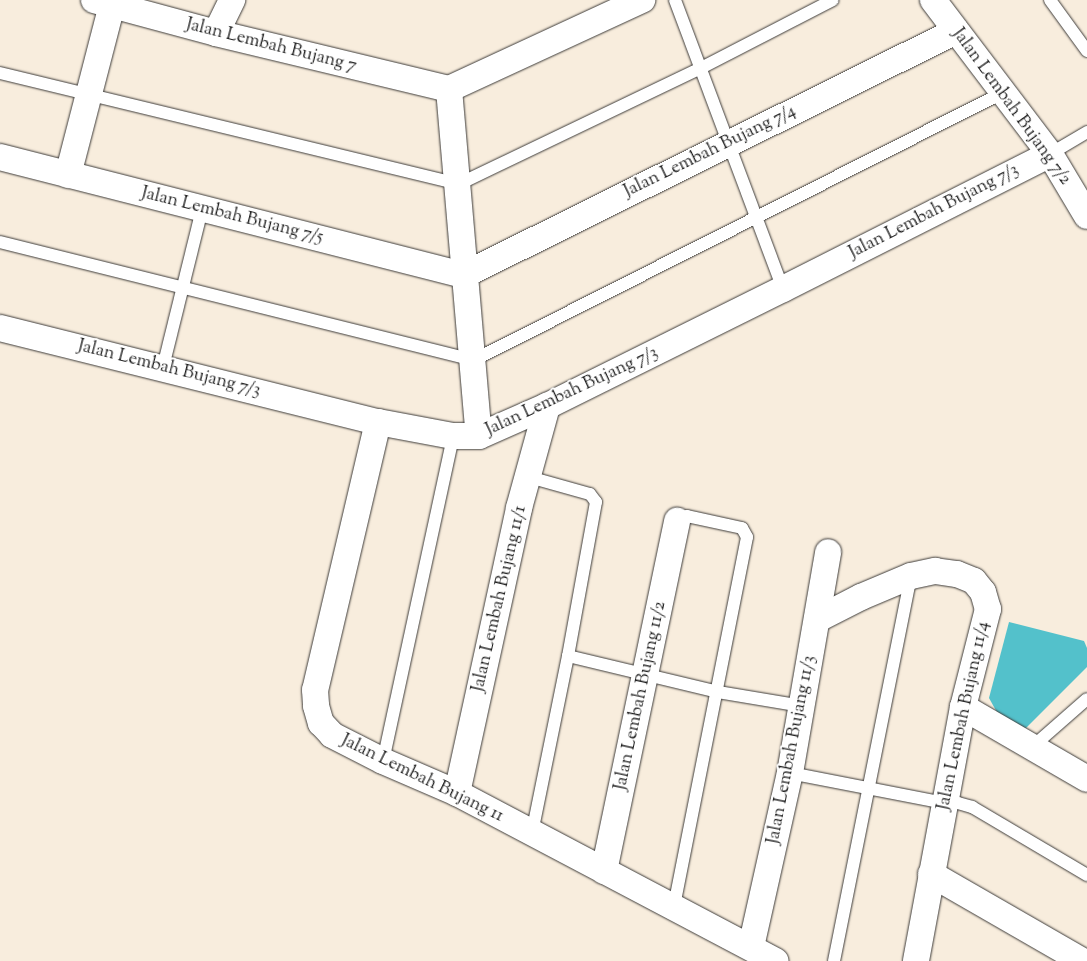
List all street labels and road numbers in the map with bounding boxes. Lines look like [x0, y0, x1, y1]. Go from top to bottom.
street label: Jalan Lembah Bujang 7 [184, 14, 358, 78]
street label: Jalan Lembah Bujang 7/2 [947, 24, 1075, 190]
street label: Jalan Lembah Bujang 7/4 [620, 101, 800, 203]
street label: Jalan Lembah Bujang 7/3 [845, 160, 1023, 264]
street label: Jalan Lembah Bujang 7/5 [139, 183, 325, 249]
street label: Jalan Lembah Bujang 7/3 [75, 336, 263, 402]
street label: Jalan Lembah Bujang 7/3 [482, 343, 662, 441]
street label: Jalan Lembah Bujang 11/1 [468, 504, 532, 694]
street label: Jalan Lembah Bujang 11/2 [610, 600, 672, 792]
street label: Jalan Lembah Bujang 11/4 [933, 620, 995, 812]
street label: Jalan Lembah Bujang 11/3 [763, 654, 821, 846]
street label: Jalan Lembah Bujang 11 [337, 730, 507, 828]

